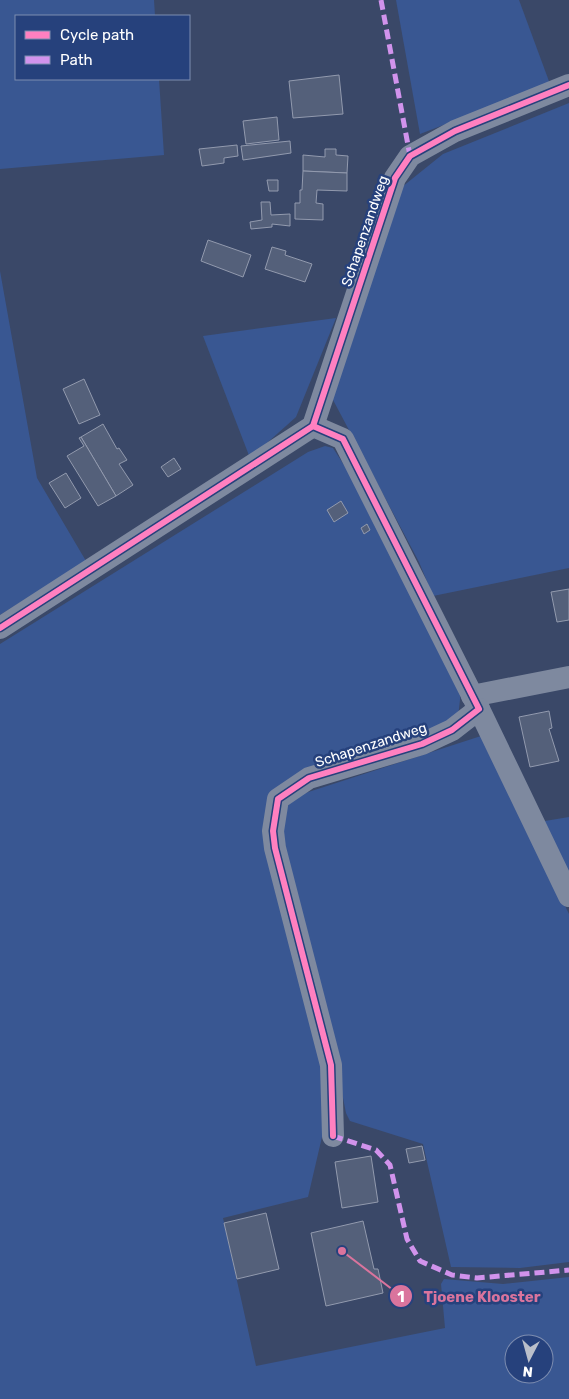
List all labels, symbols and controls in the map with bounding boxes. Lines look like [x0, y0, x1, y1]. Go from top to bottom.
legend [15, 15, 190, 80]
text: Cycle path [60, 26, 134, 44]
text: Path [60, 51, 93, 69]
street label: Schapenzandweg [338, 173, 392, 289]
street label: Schapenzandweg [313, 719, 429, 771]
callout: Tjoene Klooster [389, 1281, 551, 1311]
text: 1 [397, 1288, 405, 1306]
text: Tjoene Klooster [423, 1288, 541, 1306]
north arrow [504, 1334, 554, 1384]
text: N [522, 1362, 534, 1380]

